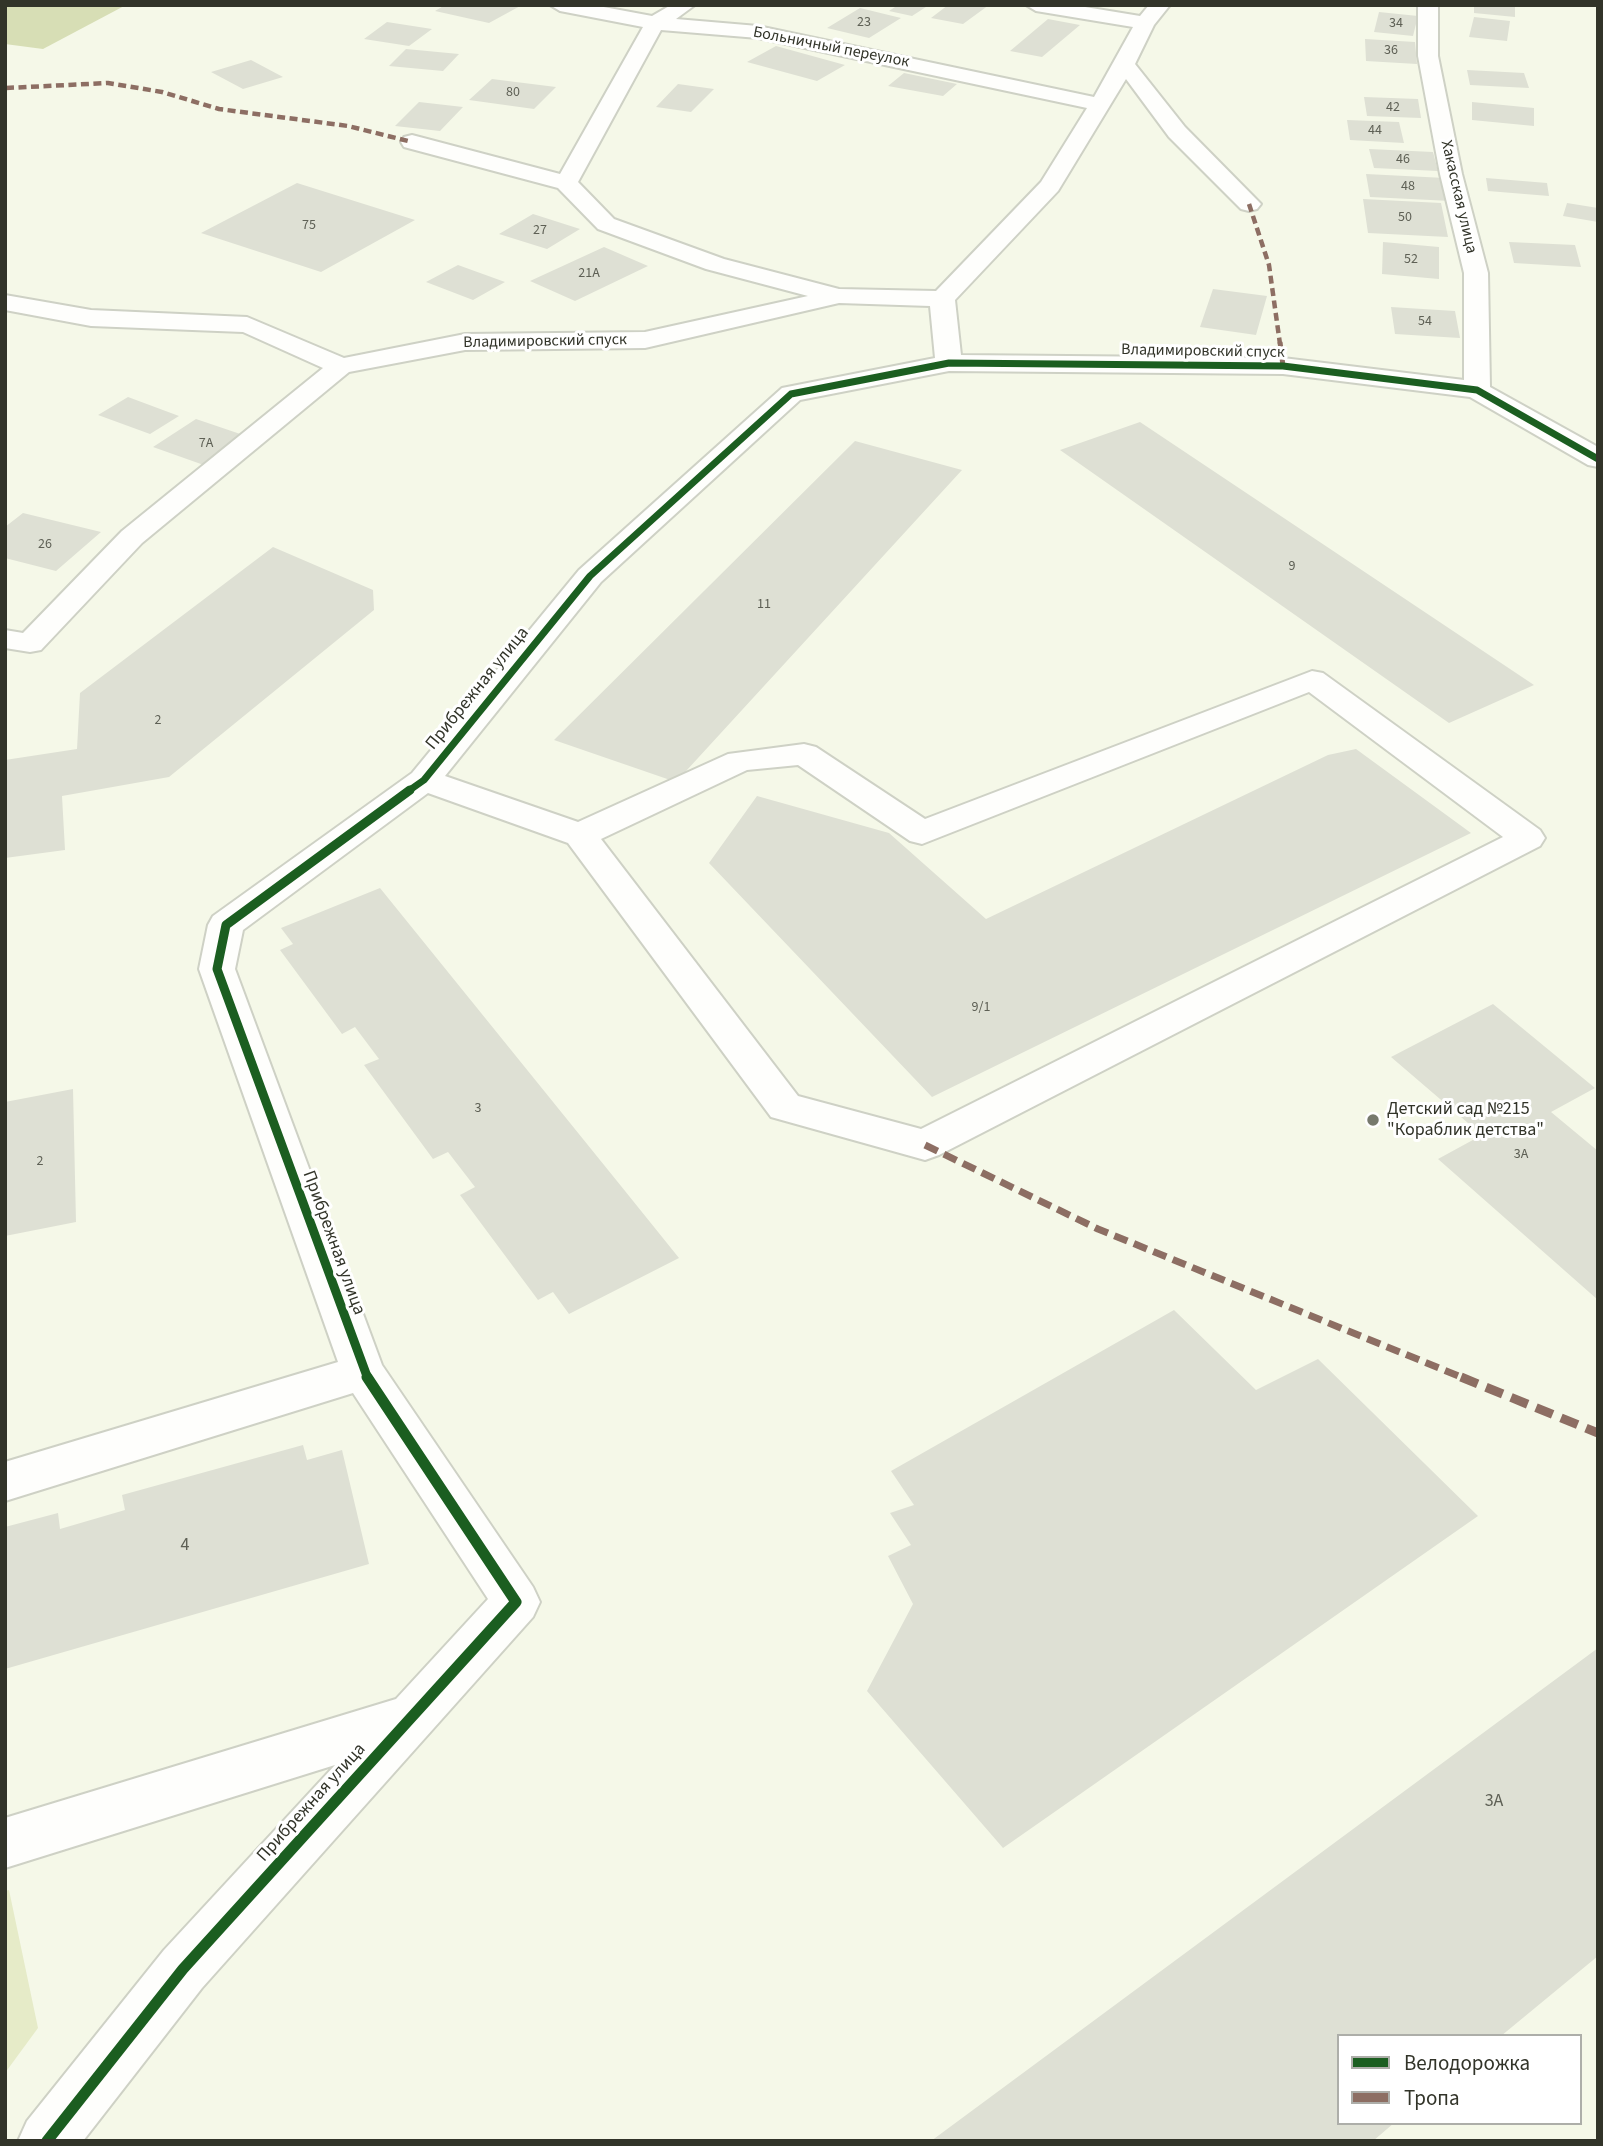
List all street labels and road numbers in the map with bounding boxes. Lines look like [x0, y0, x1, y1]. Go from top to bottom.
street label: Больничный переулок [751, 23, 911, 73]
street label: Хакасская улица [1436, 139, 1480, 255]
street label: Владимировский спуск [463, 331, 627, 353]
street label: Владимировский спуск [1121, 341, 1285, 363]
street label: Прибрежная улица [422, 623, 534, 755]
street label: Прибрежная улица [297, 1168, 369, 1318]
street label: Прибрежная улица [253, 1739, 371, 1867]

